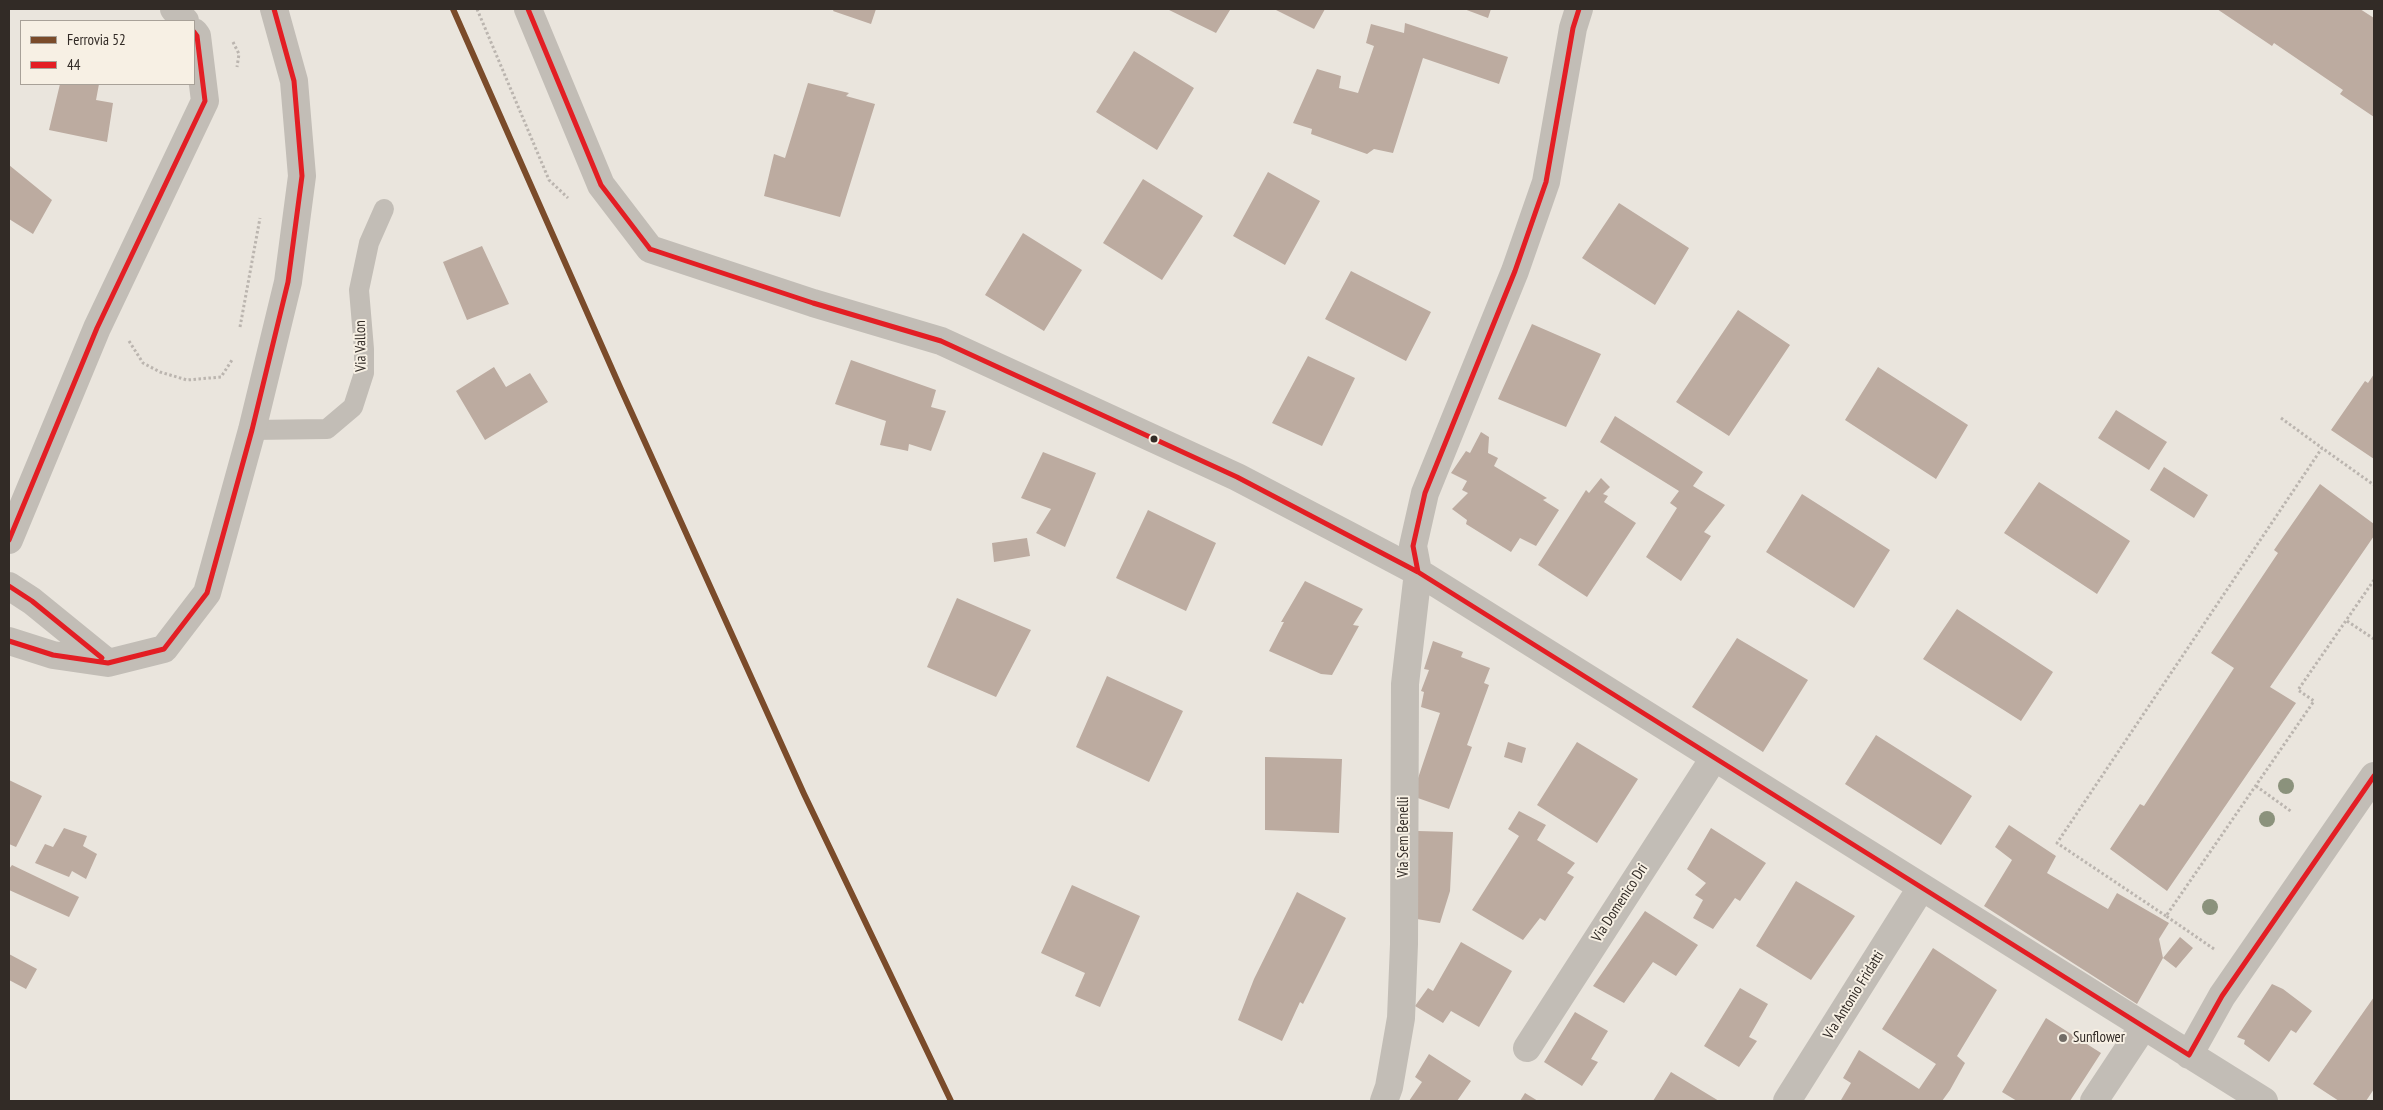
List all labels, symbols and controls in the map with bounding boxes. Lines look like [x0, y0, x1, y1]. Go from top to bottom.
legend [20, 20, 195, 85]
text: Ferrovia 52 [67, 30, 126, 49]
text: 44 [67, 55, 81, 74]
street label: Via Vallon [352, 320, 370, 372]
unlabelled marker [1149, 434, 1159, 444]
street label: Via Sem Benelli [1395, 796, 1413, 878]
street label: Via Domenico Dri [1588, 861, 1652, 945]
street label: Via Antonio Fridatti [1820, 948, 1888, 1042]
place label: Sunflower [2073, 1029, 2125, 1047]
marker: Sunflower [2057, 1032, 2069, 1044]

